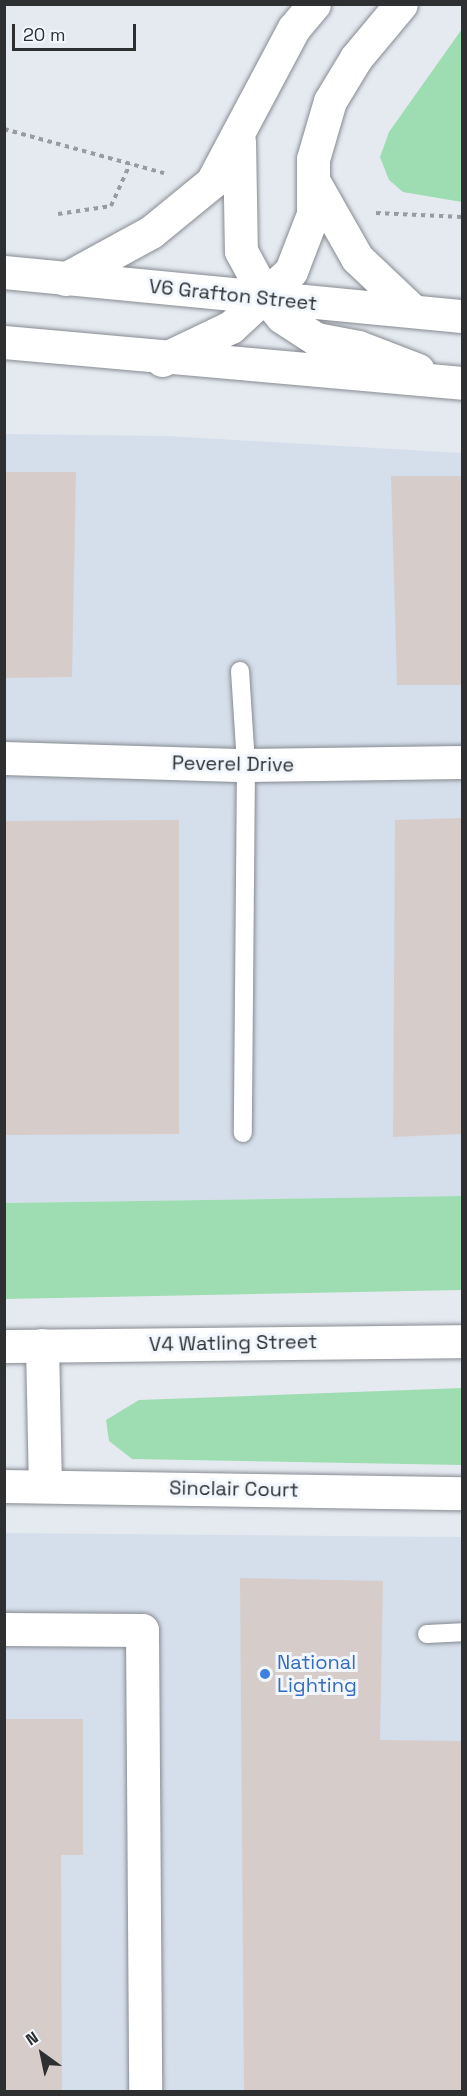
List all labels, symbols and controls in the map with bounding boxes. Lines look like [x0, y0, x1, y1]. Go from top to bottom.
scale bar [15, 12, 140, 50]
text: 20 m [23, 23, 66, 46]
street label: V6 Grafton Street [148, 274, 318, 316]
street label: Peverel Drive [172, 751, 294, 777]
street label: V4 Watling Street [149, 1330, 317, 1356]
street label: Sinclair Court [169, 1476, 299, 1502]
place label: National Lighting [277, 1650, 357, 1697]
marker: National Lighting [258, 1667, 272, 1681]
north arrow [12, 2024, 72, 2084]
text: N [22, 2027, 42, 2050]

